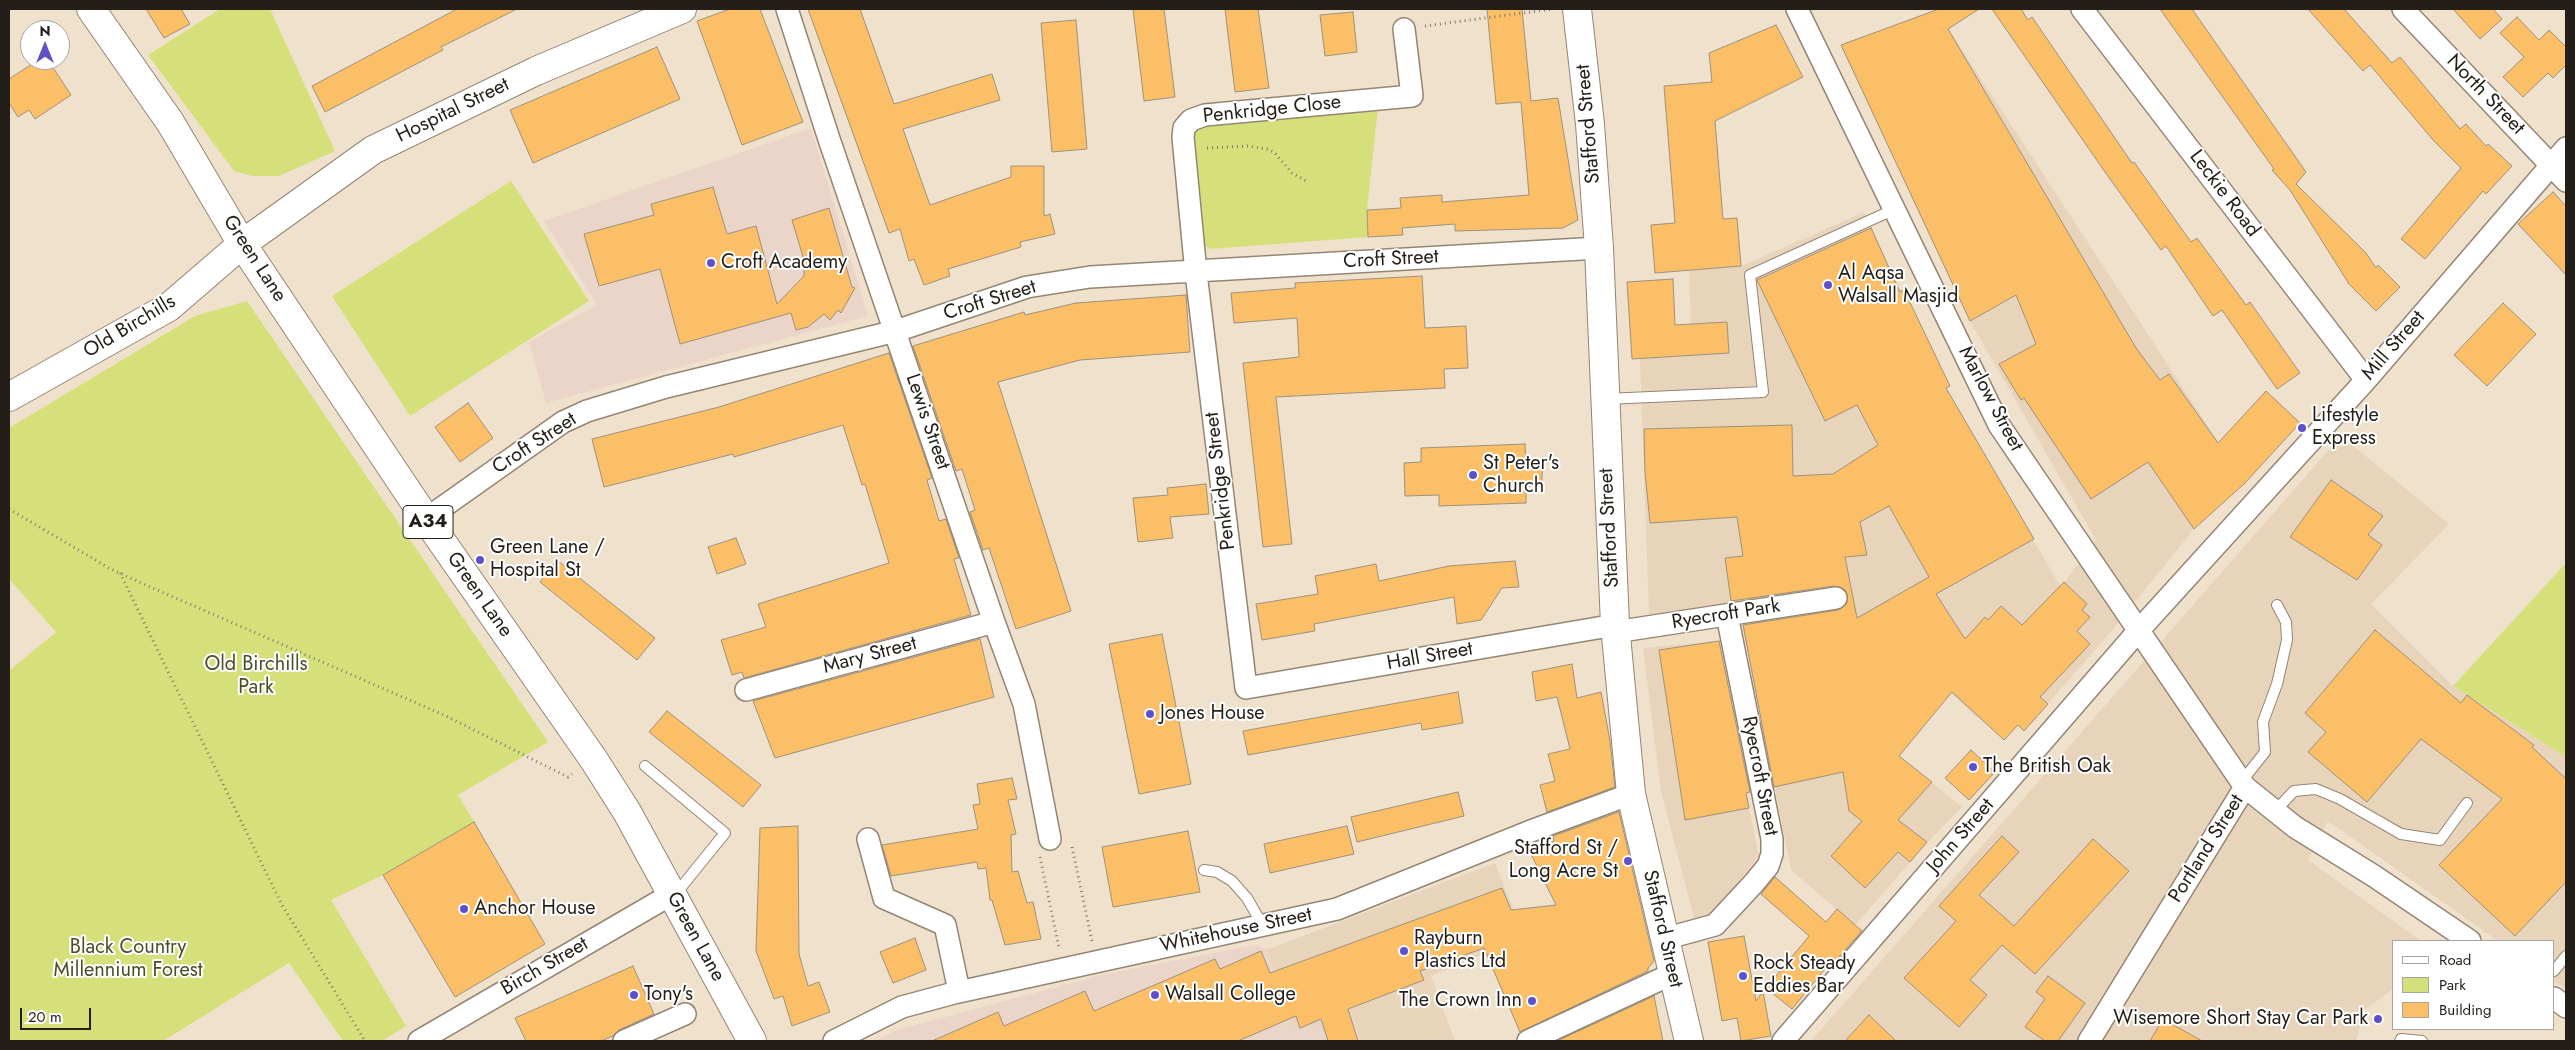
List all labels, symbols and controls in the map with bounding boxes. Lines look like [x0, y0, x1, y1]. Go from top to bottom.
north arrow [20, 20, 70, 70]
text: N [39, 21, 51, 41]
street label: North Street [2441, 50, 2529, 140]
street label: Stafford Street [1572, 63, 1606, 185]
street label: Hospital Street [393, 73, 513, 149]
street label: Penkridge Close [1202, 91, 1342, 129]
street label: Leckie Road [2184, 146, 2264, 242]
street label: Green Lane [217, 211, 291, 307]
street label: Croft Street [1343, 246, 1439, 274]
place label: Croft Academy [721, 251, 847, 275]
marker: Croft Academy [705, 257, 717, 269]
place label: Al Aqsa Walsall Masjid [1838, 262, 1958, 309]
street label: Croft Street [941, 276, 1039, 326]
marker: Al Aqsa Walsall Masjid [1822, 279, 1834, 291]
street label: Old Birchills [80, 290, 180, 364]
street label: Mill Street [2357, 306, 2431, 386]
street label: Marlow Street [1952, 342, 2028, 456]
street label: Lewis Street [899, 371, 955, 473]
place label: Lifestyle Express [2312, 404, 2379, 451]
street label: Croft Street [488, 408, 582, 480]
street label: Penkridge Street [1201, 411, 1241, 551]
marker: Lifestyle Express [2296, 422, 2308, 434]
place label: St Peter's Church [1483, 452, 1559, 499]
street label: Stafford Street [1595, 468, 1625, 588]
marker: St Peter's Church [1467, 469, 1479, 481]
road number: A34 [403, 506, 453, 538]
place label: Green Lane / Hospital St [490, 536, 605, 583]
street label: Green Lane [441, 548, 517, 642]
marker: Green Lane / Hospital St [474, 554, 486, 566]
street label: Ryecroft Park [1670, 595, 1782, 635]
street label: Mary Street [821, 632, 919, 680]
street label: Hall Street [1385, 638, 1475, 676]
park label: Old Birchills Park [204, 653, 308, 700]
place label: Jones House [1160, 702, 1265, 726]
marker: Jones House [1144, 708, 1156, 720]
street label: Ryecroft Street [1736, 714, 1782, 838]
place label: The British Oak [1983, 755, 2111, 779]
marker: The British Oak [1967, 761, 1979, 773]
street label: Portland Street [2164, 791, 2250, 907]
street label: John Street [1922, 794, 2000, 878]
place label: Stafford St / Long Acre St [1509, 837, 1618, 884]
marker: Stafford St / Long Acre St [1622, 855, 1634, 867]
street label: Stafford Street [1637, 868, 1687, 990]
street label: Green Lane [661, 888, 729, 986]
place label: Anchor House [474, 897, 596, 921]
marker: Anchor House [458, 903, 470, 915]
street label: Whitehouse Street [1158, 903, 1314, 959]
place label: Rayburn Plastics Ltd [1414, 927, 1506, 974]
street label: Birch Street [497, 932, 593, 1002]
park label: Black Country Millennium Forest [53, 936, 203, 983]
legend [2392, 940, 2555, 1030]
marker: Rayburn Plastics Ltd [1398, 945, 1410, 957]
text: Road [2439, 949, 2471, 971]
place label: Rock Steady Eddies Bar [1753, 952, 1855, 999]
marker: Rock Steady Eddies Bar [1737, 970, 1749, 982]
text: Park [2439, 974, 2466, 996]
place label: Tony's [644, 983, 693, 1007]
place label: Walsall College [1165, 983, 1296, 1007]
marker: Tony's [628, 989, 640, 1001]
marker: Walsall College [1149, 989, 1161, 1001]
place label: The Crown Inn [1399, 989, 1522, 1013]
marker: The Crown Inn [1526, 995, 1538, 1007]
scale bar [22, 998, 94, 1030]
text: Building [2439, 999, 2491, 1021]
text: 20 m [28, 1006, 62, 1028]
place label: Wisemore Short Stay Car Park [2113, 1007, 2368, 1031]
marker: Wisemore Short Stay Car Park [2372, 1013, 2384, 1025]

